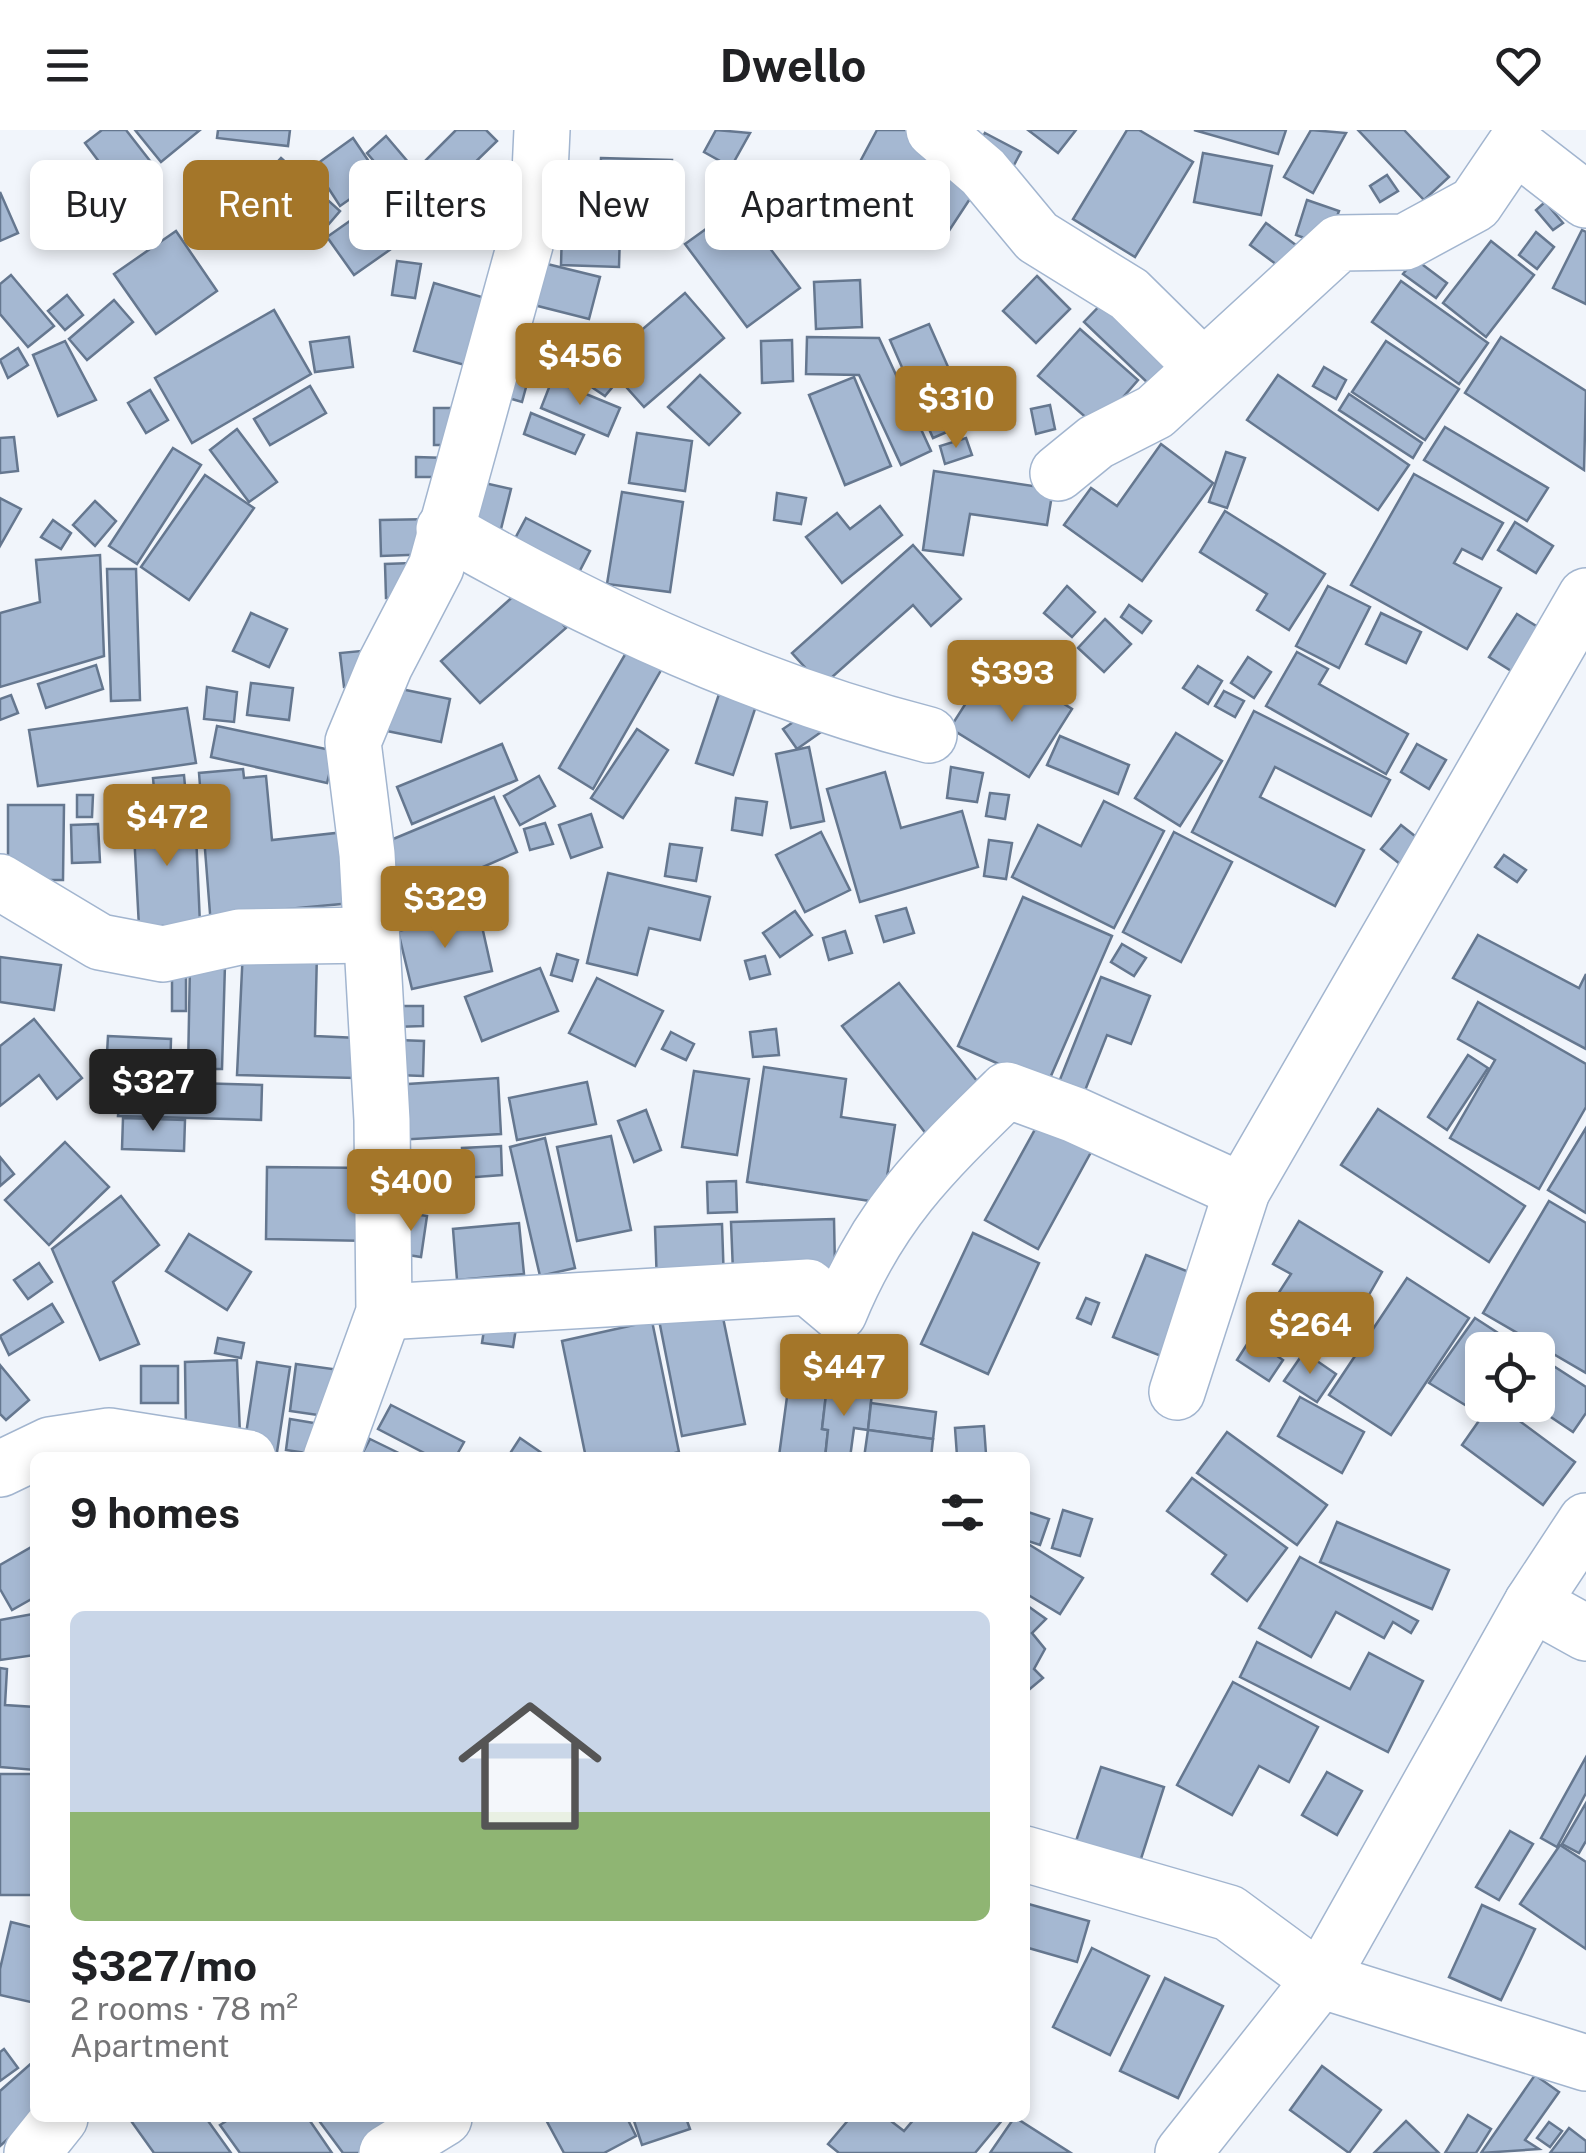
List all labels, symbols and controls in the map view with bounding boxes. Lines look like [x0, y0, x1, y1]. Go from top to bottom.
icon: menu [40, 38, 95, 93]
icon: heart [1491, 38, 1546, 93]
text: Dwello [720, 39, 866, 92]
chip: Buy [30, 160, 163, 250]
chip: Rent [183, 160, 329, 250]
chip: Filters [349, 160, 522, 250]
chip: New [542, 160, 685, 250]
chip: Apartment [705, 160, 950, 250]
pin: $456 [521, 323, 639, 408]
text: $456 [537, 337, 623, 374]
pin: $310 [897, 366, 1015, 451]
text: $310 [917, 380, 995, 417]
pin: $393 [953, 640, 1071, 725]
text: $393 [969, 654, 1055, 691]
pin: $472 [108, 784, 226, 869]
text: $472 [125, 798, 209, 835]
pin: $329 [386, 866, 504, 951]
text: $329 [403, 880, 487, 917]
pin: $327 [94, 1049, 212, 1134]
text: $327 [111, 1063, 195, 1100]
pin: $400 [352, 1149, 470, 1234]
text: $400 [369, 1163, 453, 1200]
pin: $264 [1251, 1292, 1369, 1377]
text: $264 [1268, 1306, 1352, 1343]
map controls [1465, 1332, 1555, 1422]
button: locate [1465, 1332, 1555, 1422]
pin: $447 [785, 1334, 903, 1419]
text: $447 [802, 1348, 886, 1385]
icon: filters [935, 1485, 990, 1540]
text: 9 homes [70, 1488, 240, 1537]
icon: home [440, 1676, 620, 1856]
text: $327/mo [70, 1941, 257, 1990]
text: 2 rooms · 78 m² [70, 1990, 298, 2027]
text: Apartment [70, 2027, 230, 2064]

